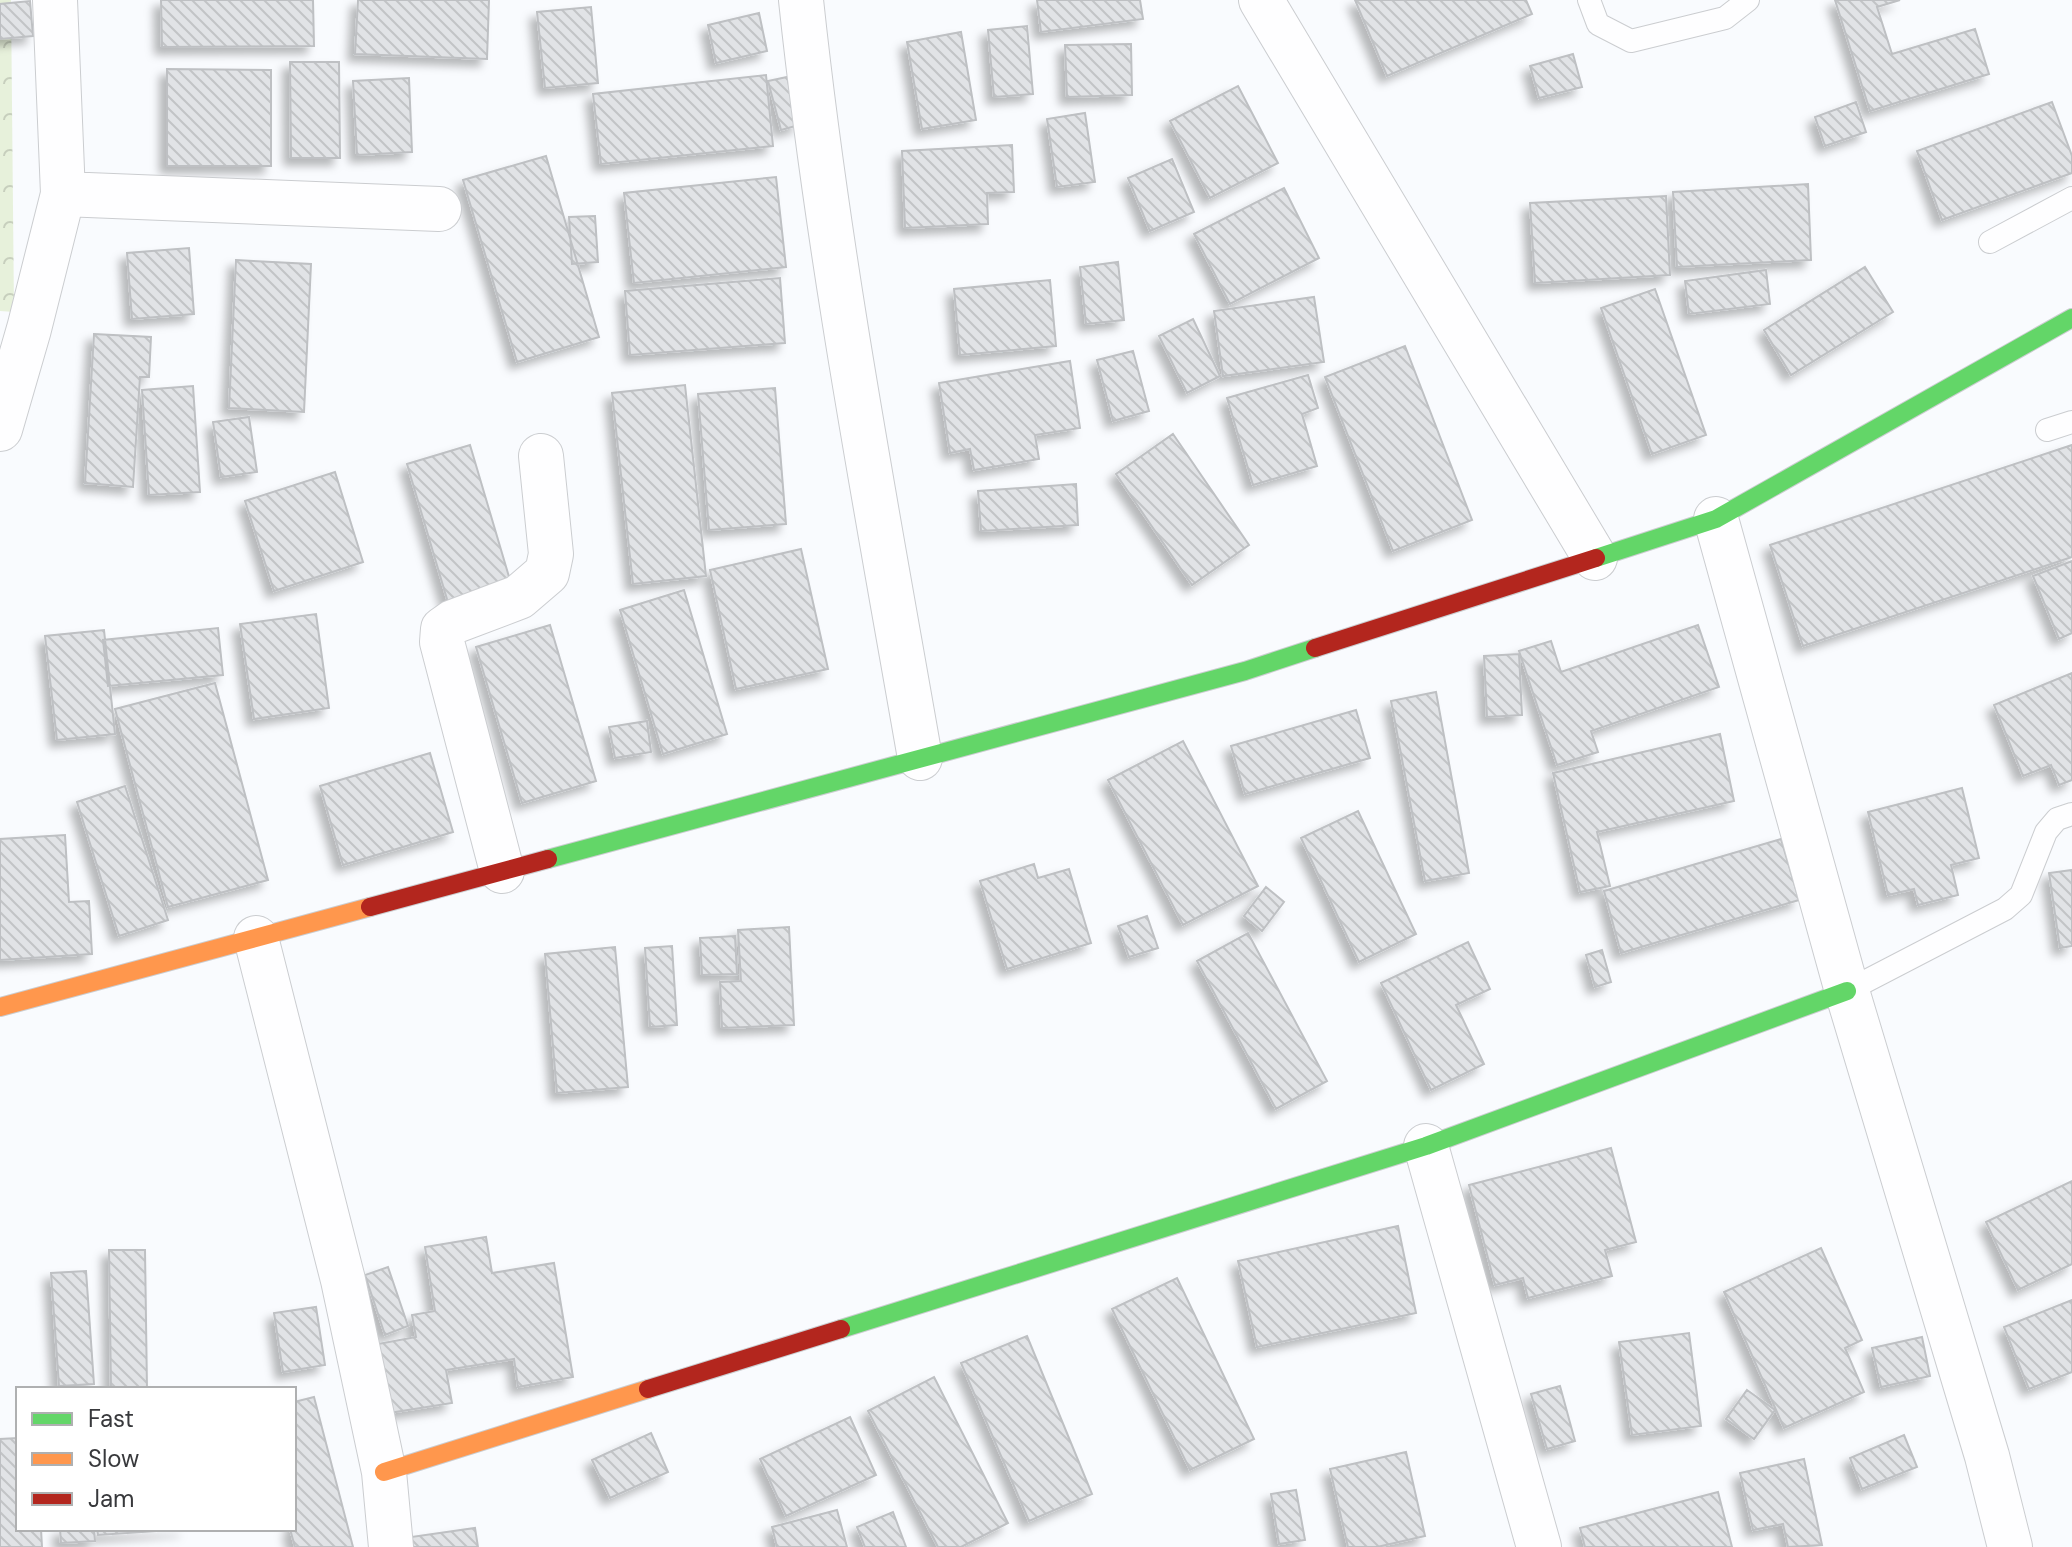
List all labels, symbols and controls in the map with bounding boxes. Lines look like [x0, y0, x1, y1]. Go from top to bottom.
legend [16, 1387, 296, 1531]
text: Fast [88, 1403, 134, 1434]
text: Slow [88, 1443, 139, 1474]
text: Jam [88, 1483, 134, 1514]

